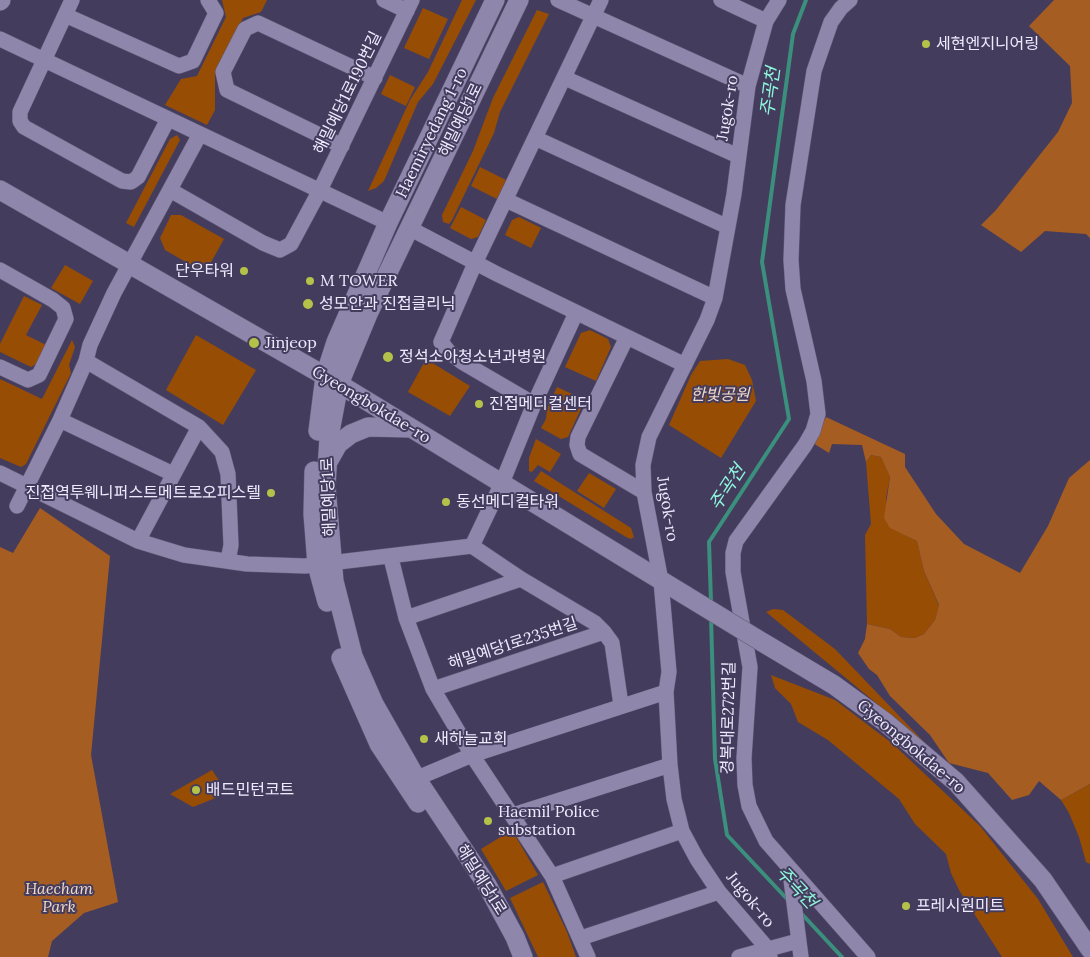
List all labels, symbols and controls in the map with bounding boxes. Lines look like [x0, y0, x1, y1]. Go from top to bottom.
street label: 해밀예당1로190번길 [310, 29, 386, 157]
place label: 세현엔지니어링 [936, 34, 1039, 54]
marker: 세현엔지니어링 [920, 38, 932, 50]
street label: Haemiryedang 1-ro [392, 65, 472, 201]
water label: 주곡천 [757, 66, 785, 118]
street label: Jugok-ro [713, 74, 743, 142]
street label: 해밀예당1로 [435, 80, 487, 160]
place label: 단우타워 [175, 261, 234, 281]
marker: 단우타워 [238, 265, 250, 277]
place label: M TOWER [320, 271, 398, 291]
marker: M TOWER [304, 275, 316, 287]
place label: 성모안과 진접클리닉 [319, 294, 456, 314]
marker: 성모안과 진접클리닉 [301, 297, 315, 311]
place label: Jinjeop [265, 333, 317, 353]
marker: Jinjeop [247, 336, 261, 350]
place label: 정석소아청소년과병원 [399, 347, 546, 367]
marker: 정석소아청소년과병원 [381, 350, 395, 364]
street label: Gyeongbokdae-ro [308, 362, 434, 448]
park label: 한빛공원 [691, 385, 749, 405]
place label: 진접메디컬센터 [489, 394, 592, 414]
marker: 진접메디컬센터 [473, 398, 485, 410]
street label: 해밀예당1로 [318, 457, 340, 537]
water label: 주곡천 [705, 461, 751, 515]
street label: Jugok-ro [652, 475, 682, 543]
place label: 진접역투웨니퍼스트메트로오피스텔 [25, 483, 261, 503]
marker: 진접역투웨니퍼스트메트로오피스텔 [265, 487, 277, 499]
place label: 동선메디컬타워 [456, 492, 559, 512]
marker: 동선메디컬타워 [440, 496, 452, 508]
street label: 해밀예당1로235번길 [446, 614, 580, 674]
street label: 경복대로272번길 [718, 661, 740, 775]
street label: Gyeongbokdae-ro [853, 696, 969, 798]
place label: 새하늘교회 [434, 729, 508, 749]
marker: 새하늘교회 [418, 733, 430, 745]
place label: 배드민턴코트 [206, 780, 294, 800]
marker: 배드민턴코트 [190, 784, 202, 796]
place label: Haemil Police substation [498, 802, 599, 840]
marker: Haemil Police substation [482, 815, 494, 827]
street label: 해밀예당1로 [452, 841, 510, 919]
water label: 주곡천 [771, 862, 821, 914]
street label: Jugok-ro [722, 868, 778, 932]
park label: Haecham Park [25, 879, 93, 917]
place label: 프레시원미트 [916, 896, 1004, 916]
marker: 프레시원미트 [900, 900, 912, 912]

